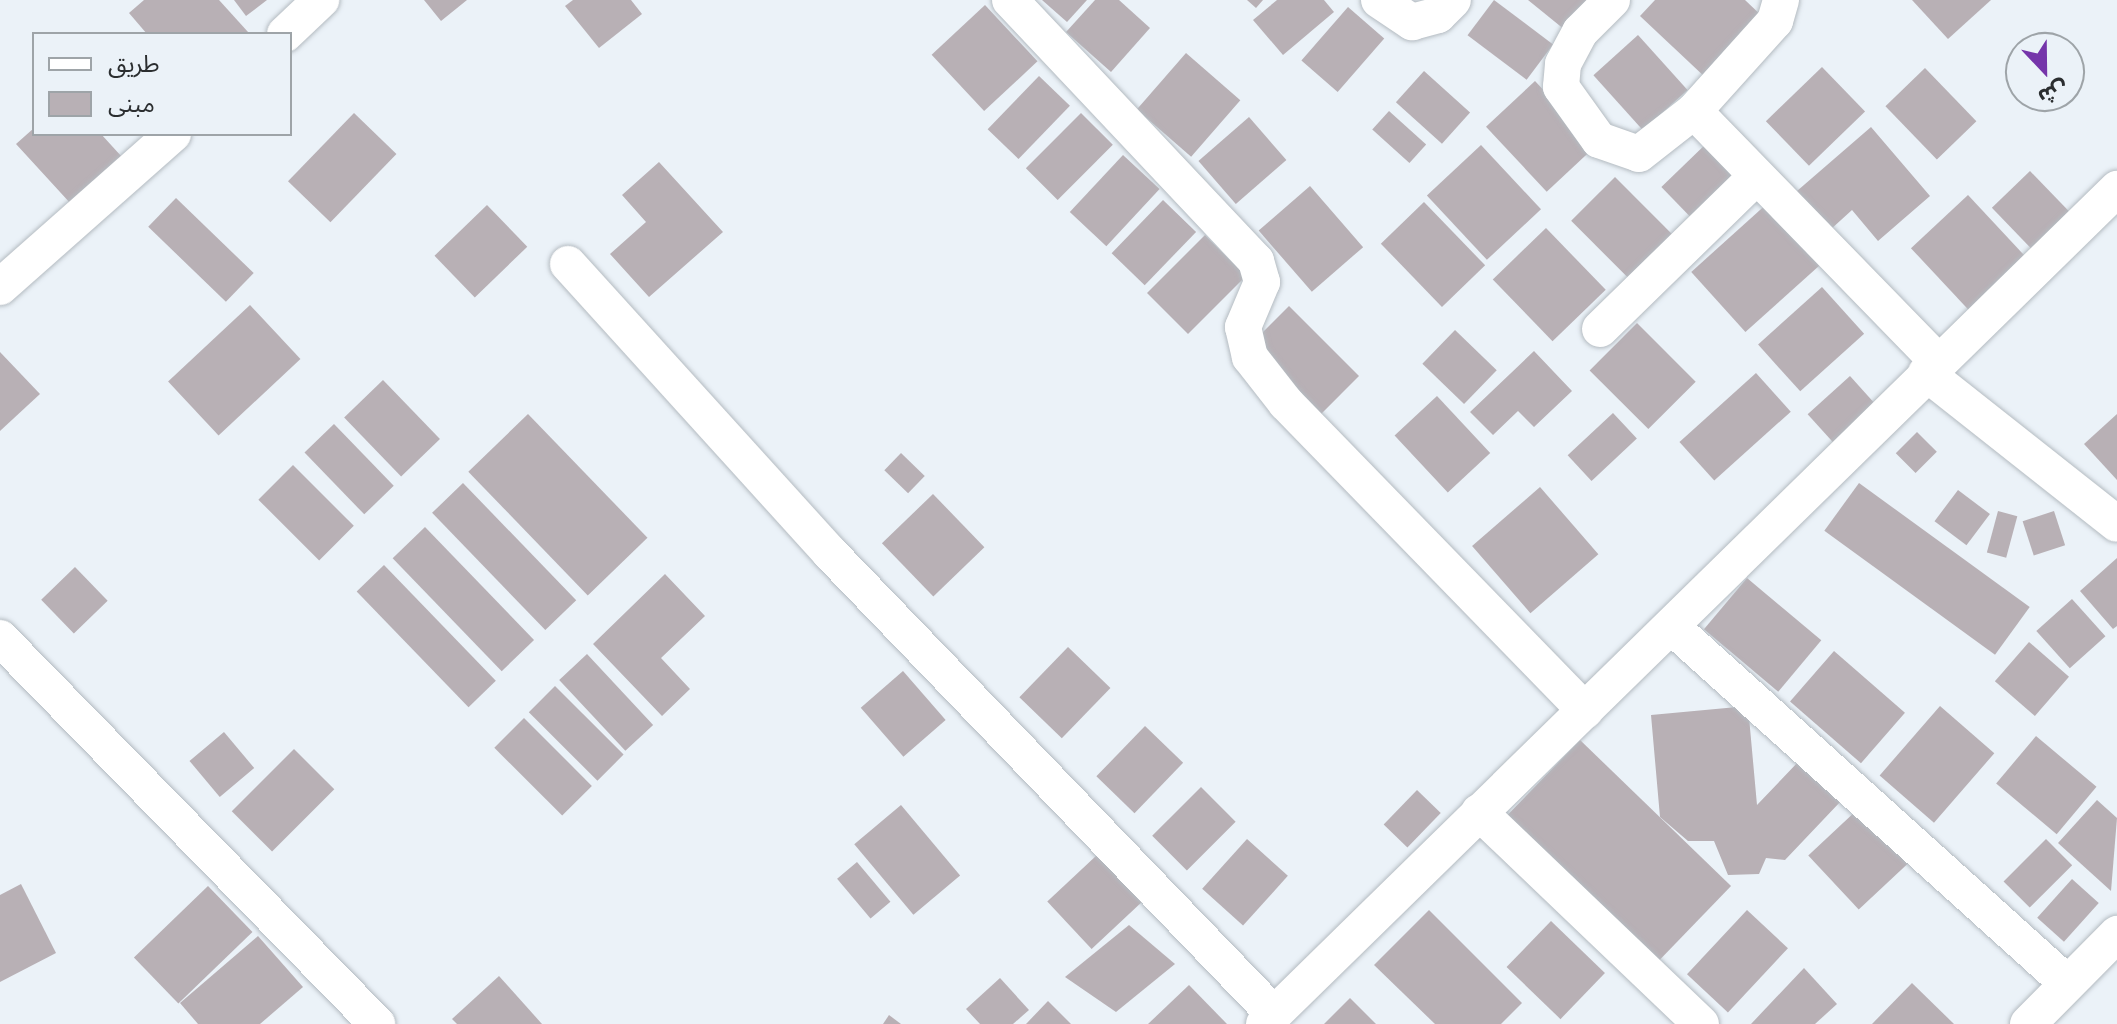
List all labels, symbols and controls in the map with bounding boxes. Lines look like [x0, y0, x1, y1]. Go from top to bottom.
legend [32, 32, 292, 136]
north arrow [2005, 32, 2085, 112]
text: طريق [108, 50, 160, 77]
text: ش [2035, 76, 2072, 110]
text: مبنى [108, 90, 155, 117]

